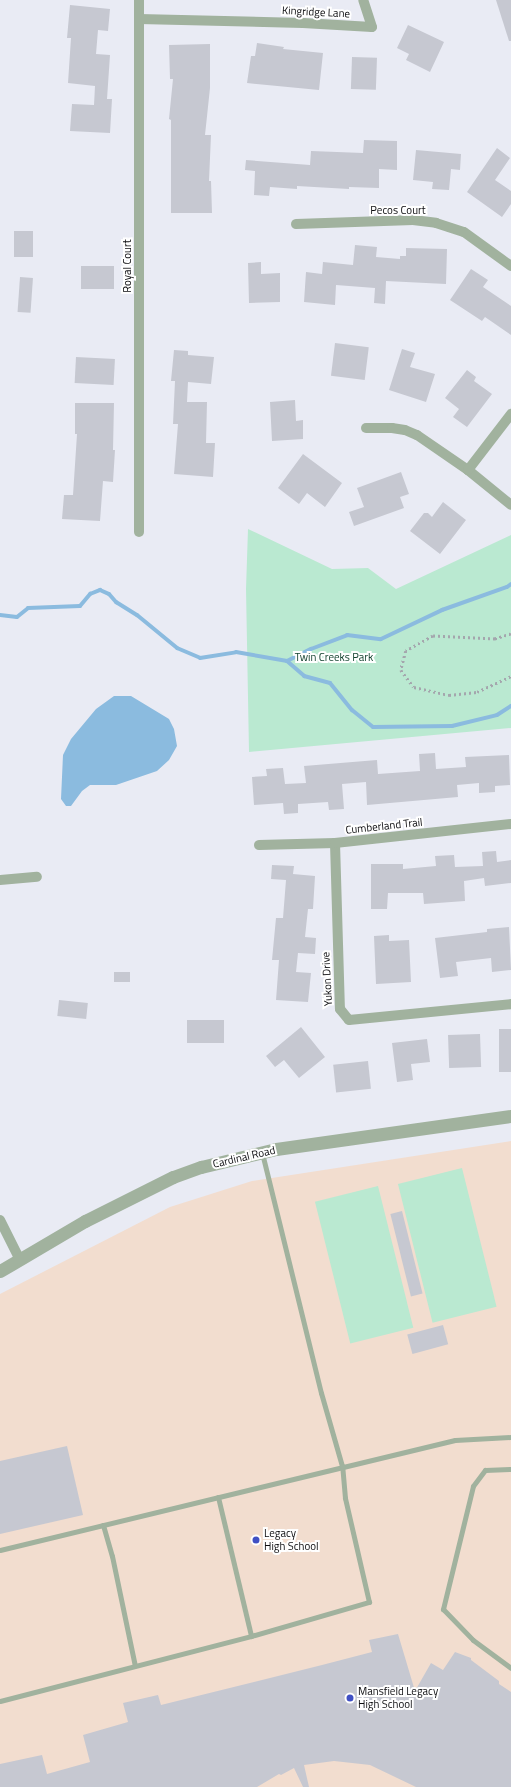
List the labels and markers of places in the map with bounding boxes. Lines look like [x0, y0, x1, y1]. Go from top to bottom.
place label: Legacy High School [264, 1527, 319, 1553]
marker: Legacy High School [251, 1535, 261, 1545]
place label: Mansfield Legacy High School [358, 1685, 438, 1711]
marker: Mansfield Legacy High School [345, 1693, 355, 1703]

